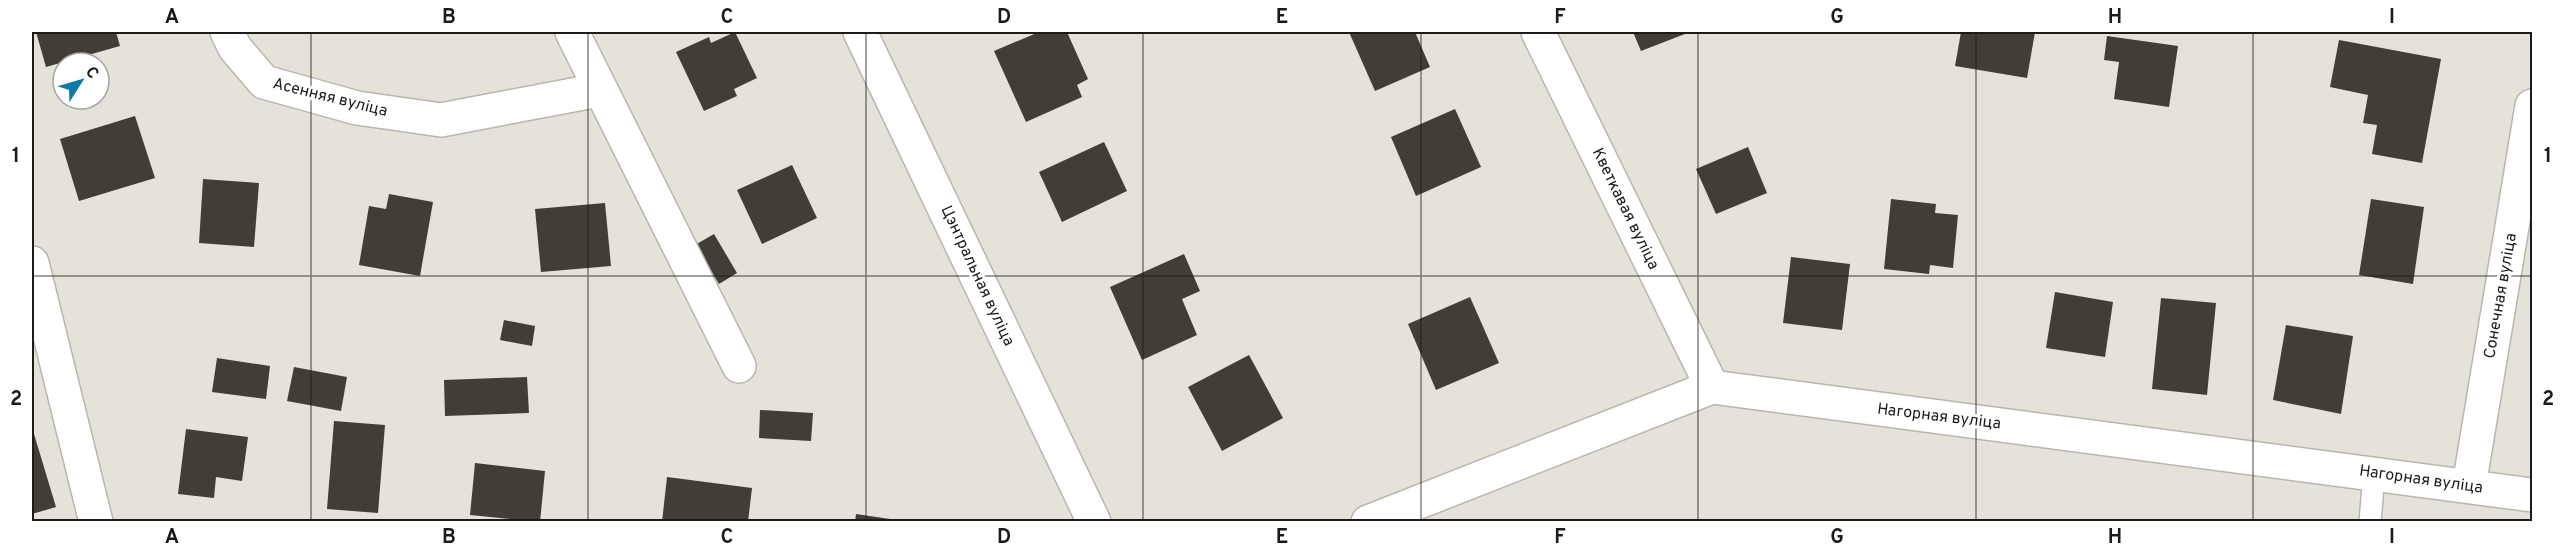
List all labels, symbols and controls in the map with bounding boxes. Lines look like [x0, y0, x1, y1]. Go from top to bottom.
text: A [165, 5, 179, 31]
text: B [442, 5, 456, 31]
text: C [721, 5, 733, 31]
text: D [997, 5, 1011, 31]
text: E [1276, 5, 1288, 31]
text: F [1554, 5, 1566, 31]
text: G [1830, 5, 1844, 31]
text: H [2108, 5, 2122, 31]
text: I [2389, 5, 2395, 31]
north arrow [51, 51, 111, 111]
text: С [80, 63, 102, 83]
street label: Асенняя вуліца [271, 74, 389, 122]
text: 1 [12, 144, 20, 170]
text: 1 [2544, 144, 2552, 170]
street label: Кветкавая вуліца [1587, 145, 1663, 273]
street label: Цэнтральная вуліца [936, 202, 1018, 350]
street label: Сонечная вуліца [2480, 232, 2522, 360]
text: 2 [10, 387, 22, 413]
text: 2 [2542, 387, 2554, 413]
street label: Нагорная вуліца [1876, 399, 2002, 435]
street label: Нагорная вуліца [2358, 461, 2484, 499]
text: A [165, 525, 179, 551]
text: B [442, 525, 456, 551]
text: C [721, 525, 733, 551]
text: D [997, 525, 1011, 551]
text: E [1276, 525, 1288, 551]
text: F [1554, 525, 1566, 551]
text: G [1830, 525, 1844, 551]
text: H [2108, 525, 2122, 551]
text: I [2389, 525, 2395, 551]

